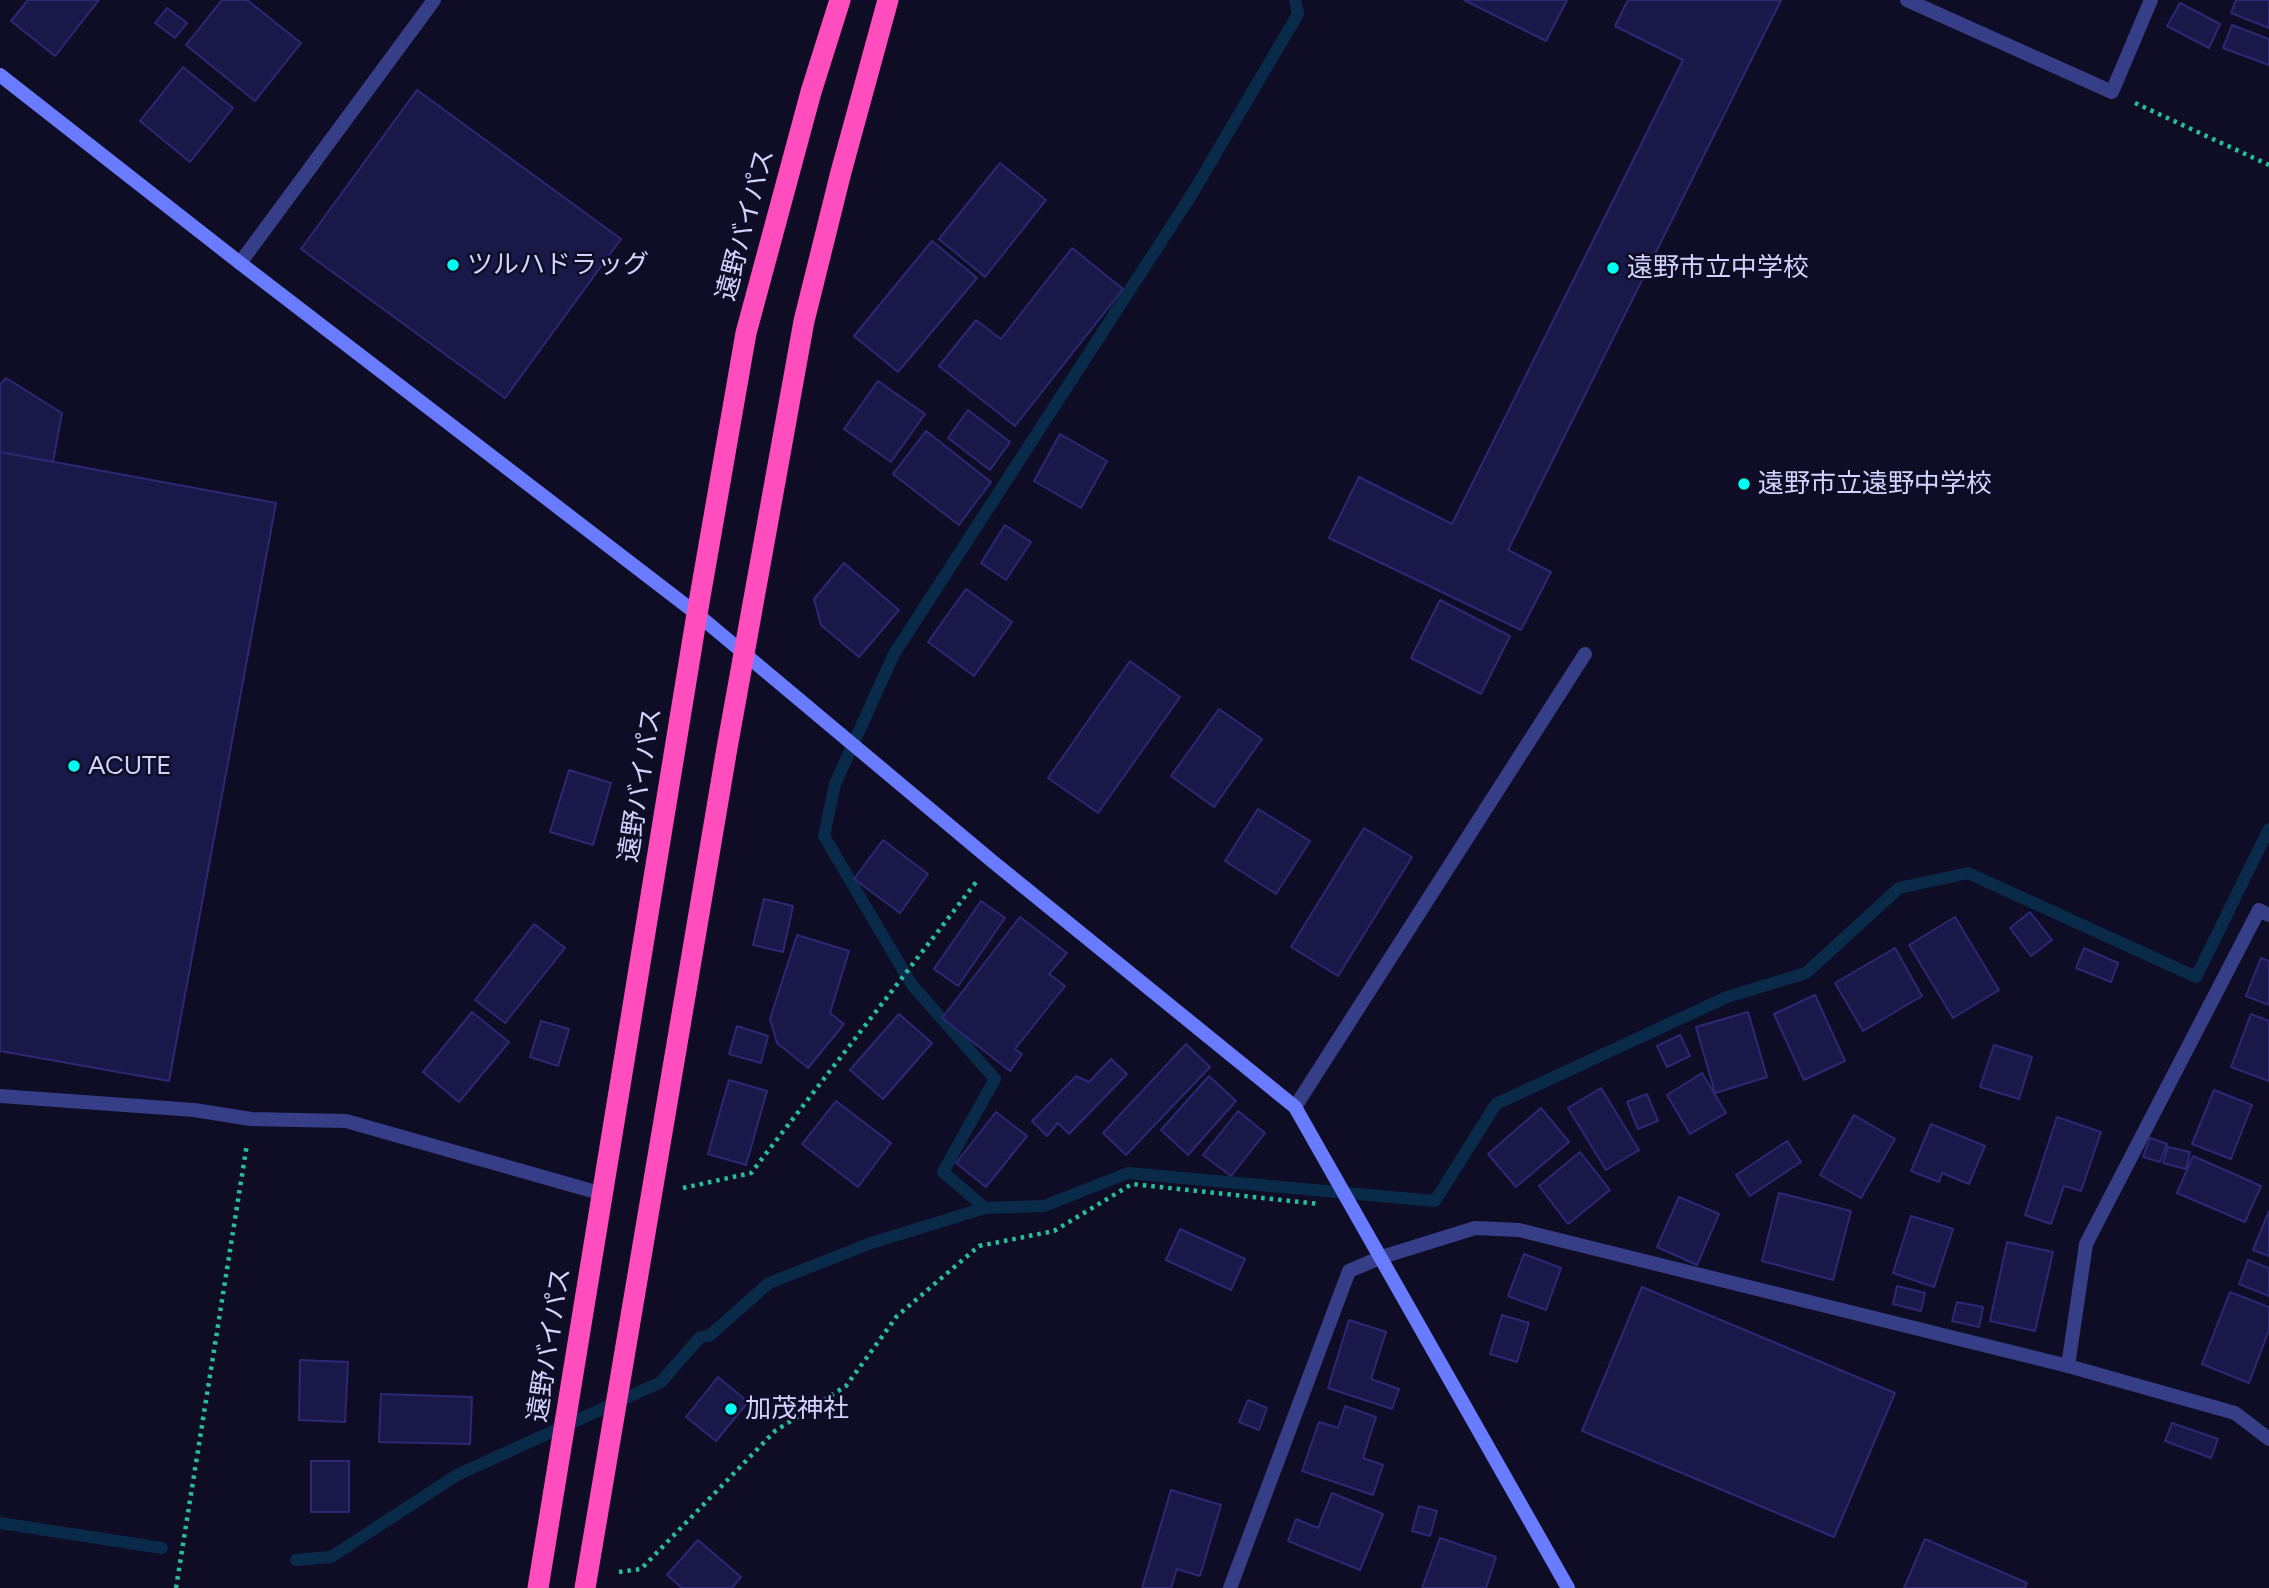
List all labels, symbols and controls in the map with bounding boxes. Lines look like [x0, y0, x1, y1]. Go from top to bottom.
street label: 遠野バイパス [711, 146, 781, 304]
place label: ツルハドラッグ [467, 249, 649, 281]
place label: 遠野市立中学校 [1627, 252, 1809, 284]
marker: ツルハドラッグ [445, 257, 461, 273]
marker: 遠野市立中学校 [1605, 260, 1621, 276]
place label: 遠野市立遠野中学校 [1758, 468, 1992, 500]
marker: 遠野市立遠野中学校 [1736, 476, 1752, 492]
street label: 遠野バイパス [613, 706, 669, 864]
place label: ACUTE [88, 750, 172, 782]
marker: ACUTE [66, 758, 82, 774]
street label: 遠野バイパス [522, 1266, 578, 1424]
place label: 加茂神社 [745, 1393, 849, 1425]
marker: 加茂神社 [723, 1401, 739, 1417]

